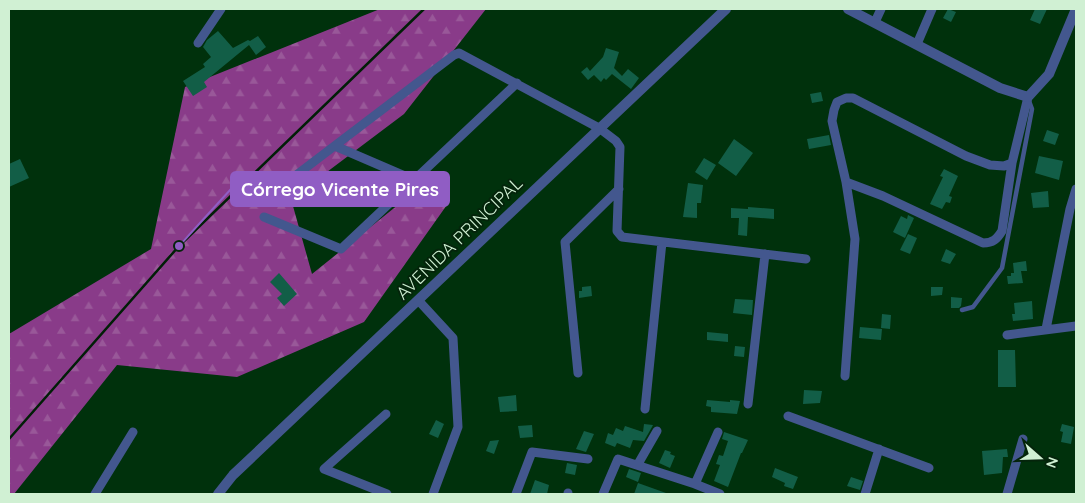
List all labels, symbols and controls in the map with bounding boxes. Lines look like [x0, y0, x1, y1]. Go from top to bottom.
street label: AVENIDA PRINCIPAL [391, 171, 527, 304]
callout: Córrego Vicente Pires [231, 172, 449, 206]
text: Córrego Vicente Pires [241, 177, 439, 201]
north arrow [1015, 433, 1065, 483]
text: N [1042, 455, 1062, 470]

